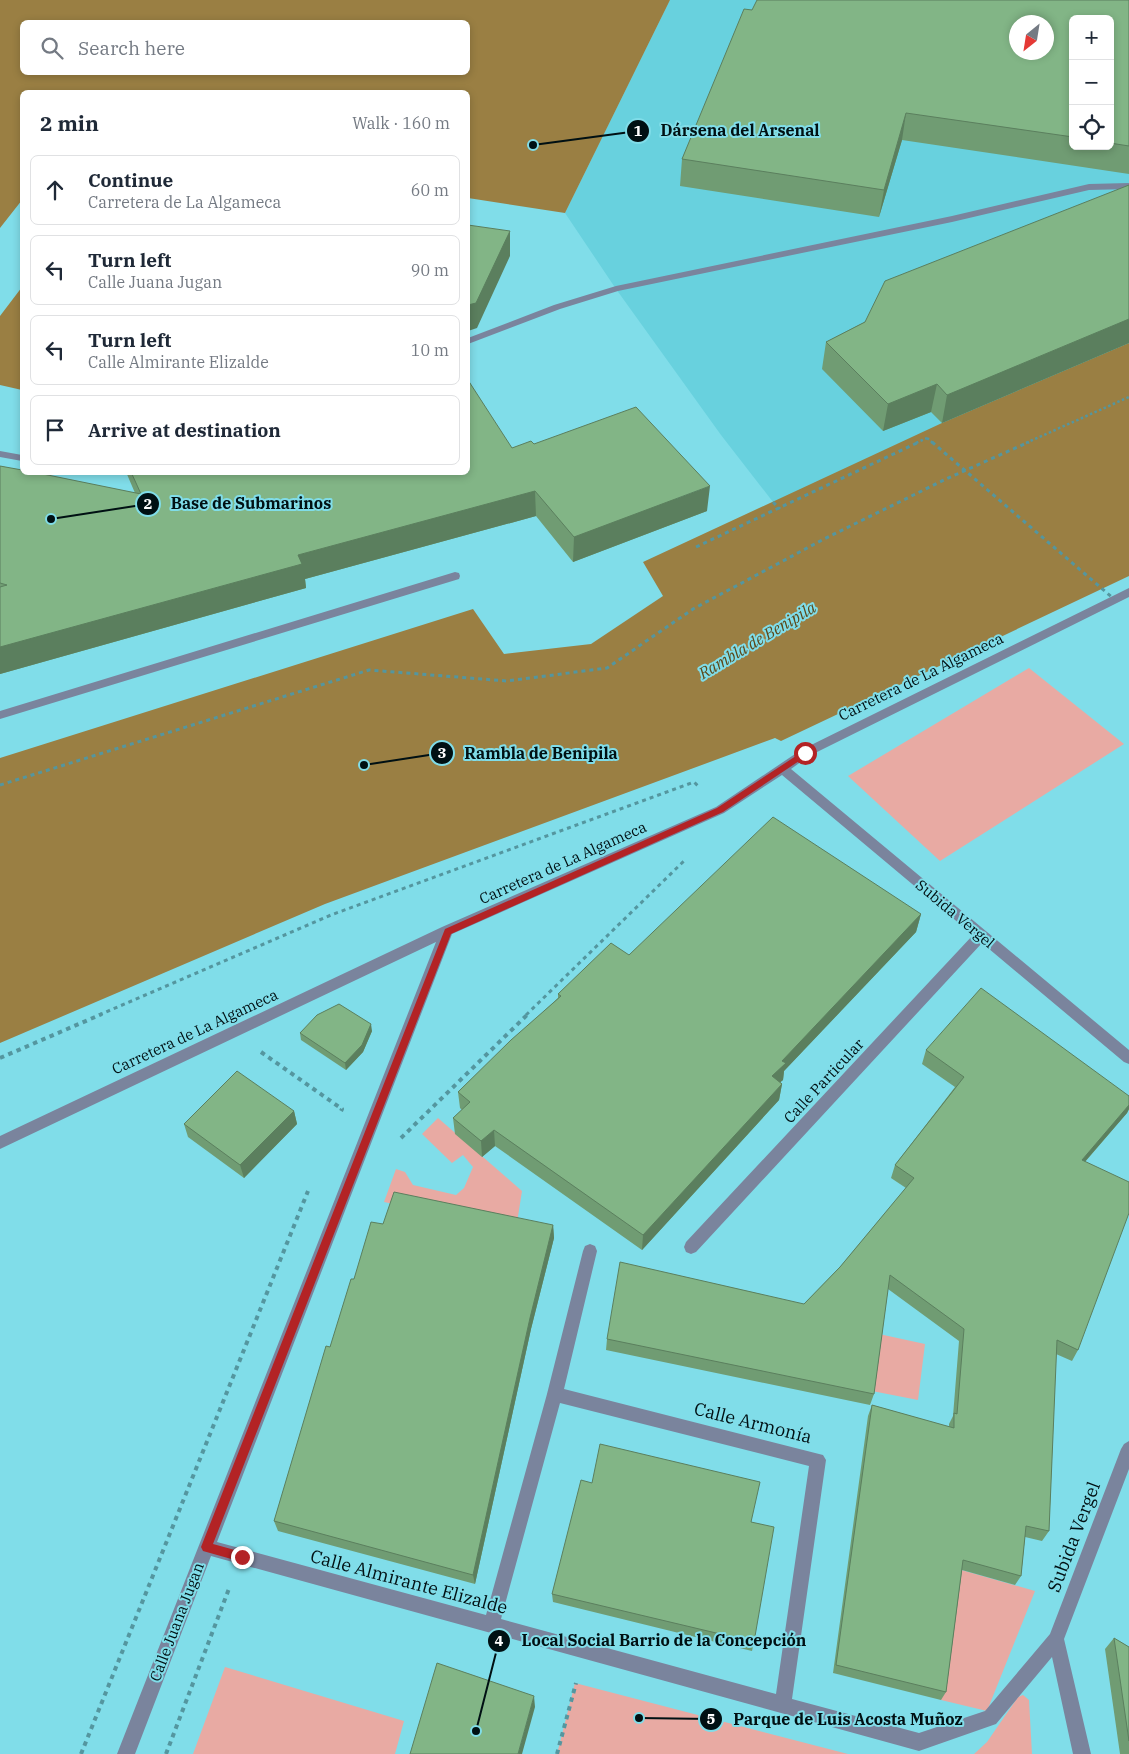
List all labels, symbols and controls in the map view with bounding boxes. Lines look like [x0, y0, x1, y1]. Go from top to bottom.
north arrow [1009, 15, 1054, 60]
map controls [1069, 15, 1114, 150]
button: + [1069, 15, 1114, 60]
search box [20, 20, 470, 75]
icon: search [38, 34, 66, 62]
text: Search here [78, 36, 185, 60]
button: − [1069, 60, 1114, 105]
button: locate [1069, 105, 1114, 150]
text: 2 min [40, 109, 99, 137]
text: Walk · 160 m [352, 113, 450, 133]
callout: Dársena del Arsenal [626, 115, 830, 146]
text: Dársena del Arsenal [660, 120, 820, 140]
text: 1 [633, 121, 643, 140]
text: Continue [88, 168, 173, 192]
icon: ahead [41, 176, 69, 204]
text: 60 m [411, 180, 449, 200]
text: Carretera de La Algameca [88, 192, 281, 212]
text: Turn left [88, 248, 171, 272]
icon: left [41, 256, 69, 284]
text: 90 m [411, 260, 449, 280]
text: Calle Juana Jugan [88, 272, 222, 292]
text: Turn left [88, 328, 171, 352]
icon: left [41, 336, 69, 364]
text: 10 m [411, 340, 449, 360]
text: Calle Almirante Elizalde [88, 352, 269, 372]
icon: arrive [41, 416, 69, 444]
text: Arrive at destination [88, 418, 281, 442]
callout: Base de Submarinos [136, 488, 341, 519]
text: Base de Submarinos [171, 493, 331, 513]
text: 2 [143, 494, 153, 513]
water label: Rambla de Benipila [694, 597, 820, 683]
street label: Carretera de La Algameca [835, 628, 1006, 725]
callout: Rambla de Benipila [429, 738, 628, 769]
route start [794, 742, 817, 765]
text: 3 [437, 743, 447, 762]
text: Rambla de Benipila [464, 743, 618, 763]
street label: Carretera de La Algameca [476, 817, 649, 908]
street label: Subida Vergel [912, 875, 999, 952]
street label: Carretera de La Algameca [109, 985, 281, 1078]
street label: Calle Particular [780, 1034, 868, 1127]
street label: Calle Armonía [692, 1397, 815, 1448]
street label: Subida Vergel [1042, 1478, 1105, 1595]
street label: Calle Almirante Elizalde [308, 1544, 510, 1619]
route end [231, 1546, 254, 1569]
street label: Calle Juana Jugan [145, 1559, 208, 1684]
callout: Local Social Barrio de la Concepción [486, 1625, 816, 1656]
text: Local Social Barrio de la Concepción [522, 1630, 807, 1650]
text: 4 [494, 1631, 504, 1650]
callout: Parque de Luis Acosta Muñoz [698, 1703, 973, 1734]
text: 5 [706, 1709, 716, 1728]
text: Parque de Luis Acosta Muñoz [733, 1709, 963, 1729]

